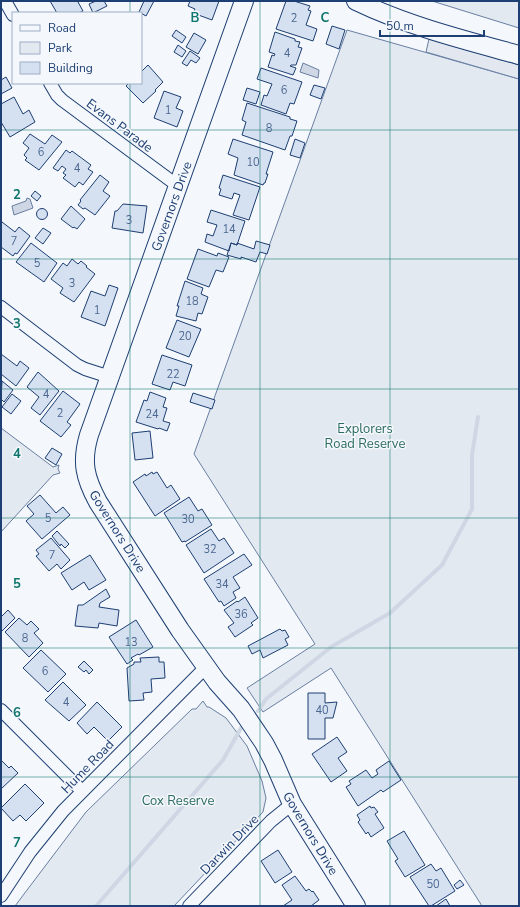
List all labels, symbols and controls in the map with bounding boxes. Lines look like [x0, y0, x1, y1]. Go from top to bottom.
text: B [191, 9, 200, 27]
text: C [321, 9, 330, 27]
house number: 2 [291, 11, 297, 26]
legend [12, 12, 142, 84]
scale bar [380, 12, 484, 38]
text: 50 m [386, 18, 414, 34]
text: Road [48, 20, 76, 36]
text: Park [48, 40, 73, 56]
house number: 4 [284, 46, 291, 61]
text: Building [48, 60, 93, 76]
house number: 6 [281, 83, 288, 98]
street label: Evans Parade [83, 95, 156, 157]
house number: 1 [165, 103, 171, 118]
house number: 8 [266, 121, 273, 136]
house number: 6 [38, 145, 45, 160]
house number: 10 [246, 155, 260, 170]
street label: Governors Drive [147, 159, 197, 254]
house number: 4 [74, 161, 81, 176]
text: 2 [13, 186, 21, 204]
house number: 3 [126, 213, 132, 228]
house number: 14 [222, 222, 236, 237]
house number: 7 [11, 234, 17, 249]
house number: 5 [34, 256, 41, 271]
house number: 3 [69, 276, 75, 291]
house number: 18 [185, 294, 199, 309]
house number: 1 [94, 303, 100, 318]
text: 3 [13, 315, 21, 333]
house number: 20 [178, 329, 192, 344]
house number: 22 [166, 367, 180, 382]
house number: 4 [43, 387, 50, 402]
house number: 2 [57, 406, 63, 421]
house number: 24 [145, 407, 159, 422]
park label: Explorers Road Reserve [325, 420, 405, 453]
text: 4 [13, 445, 21, 463]
street label: Governors Drive [85, 487, 150, 576]
house number: 5 [45, 511, 52, 526]
house number: 30 [181, 512, 195, 527]
house number: 32 [203, 542, 217, 557]
house number: 7 [49, 548, 55, 563]
text: 5 [13, 575, 21, 593]
house number: 34 [215, 577, 229, 592]
house number: 36 [234, 607, 248, 622]
house number: 8 [22, 631, 29, 646]
house number: 13 [124, 635, 138, 650]
house number: 6 [42, 664, 49, 679]
house number: 4 [63, 695, 70, 710]
house number: 40 [315, 703, 329, 718]
text: 6 [13, 704, 21, 722]
street label: Hume Road [57, 736, 118, 798]
street label: Governors Drive [278, 788, 342, 879]
park label: Cox Reserve [142, 792, 214, 810]
street label: Darwin Drive [196, 811, 263, 879]
text: 7 [13, 834, 21, 852]
house number: 50 [426, 877, 440, 892]

